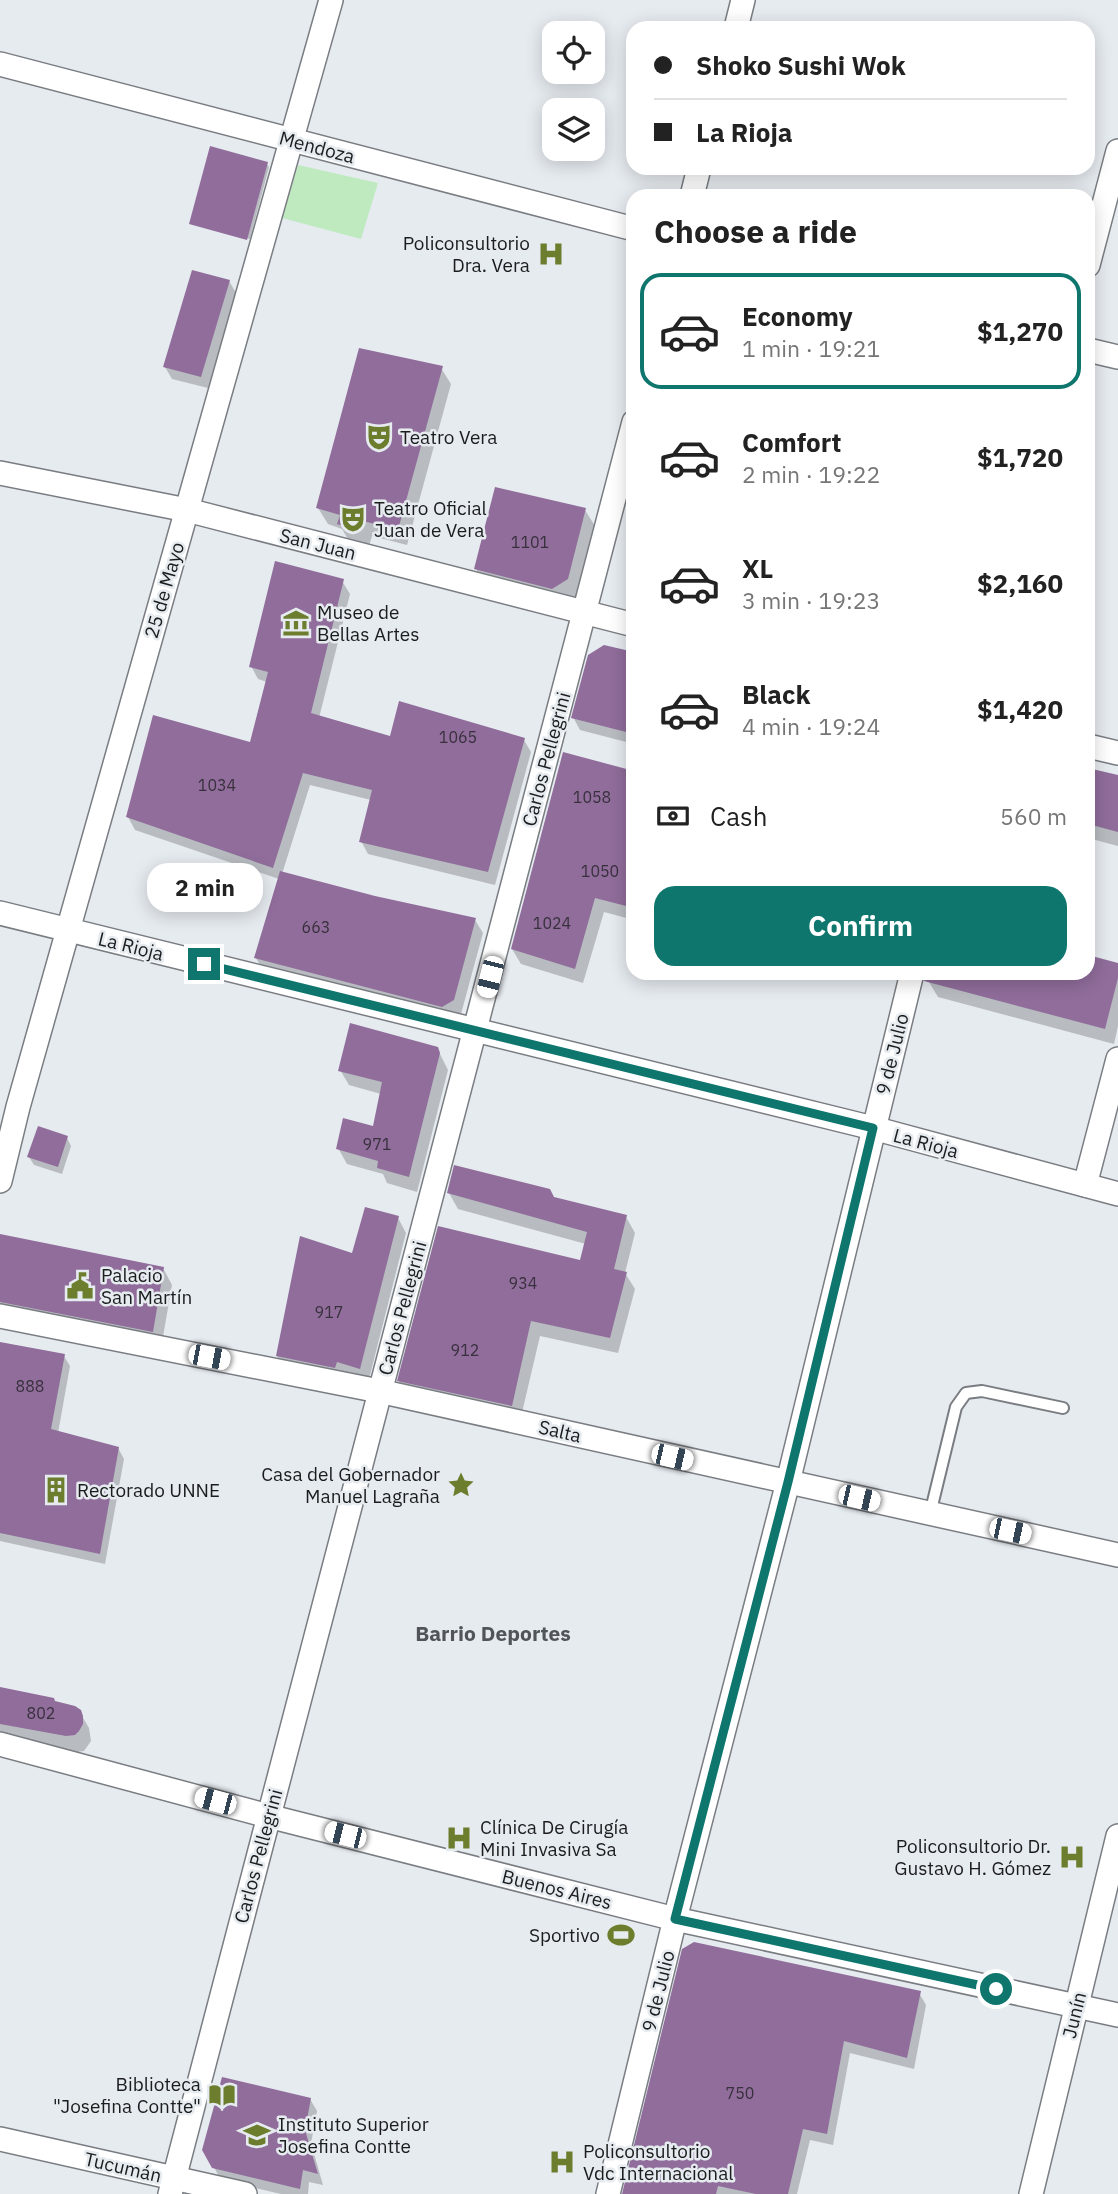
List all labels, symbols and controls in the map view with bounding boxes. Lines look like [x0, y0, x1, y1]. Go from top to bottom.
map controls [542, 21, 605, 161]
button: locate [542, 21, 605, 84]
text: Shoko Sushi Wok [696, 48, 906, 82]
button: layers [542, 98, 605, 161]
text: La Rioja [696, 115, 793, 149]
street label: Mendoza [277, 125, 357, 169]
text: Choose a ride [654, 210, 857, 252]
place label: Policonsultorio Dra. Vera [403, 231, 530, 277]
hospital icon: Policonsultorio Dra. Vera [536, 239, 566, 269]
text: Economy [742, 299, 853, 333]
icon: car [658, 300, 721, 363]
text: $1,270 [977, 314, 1063, 348]
text: 1 min · 19:21 [742, 333, 880, 363]
theatre icon: Teatro Vera [364, 422, 394, 452]
place label: Teatro Vera [400, 425, 497, 449]
text: Comfort [742, 425, 841, 459]
icon: car [658, 426, 721, 489]
text: $1,720 [977, 440, 1063, 474]
text: 2 min · 19:22 [742, 459, 880, 489]
place label: Teatro Oficial Juan de Vera [374, 496, 487, 542]
theatre icon: Teatro Oficial Juan de Vera [338, 504, 368, 534]
street label: San Juan [277, 523, 359, 565]
house number: 1101 [511, 532, 549, 552]
street label: 25 de Mayo [139, 539, 189, 641]
text: XL [742, 551, 773, 585]
icon: car [658, 552, 721, 615]
text: $2,160 [977, 566, 1063, 600]
text: 3 min · 19:23 [742, 585, 880, 615]
place label: Museo de Bellas Artes [317, 600, 419, 646]
museum icon: Museo de Bellas Artes [281, 608, 311, 638]
text: Black [742, 677, 810, 711]
icon: car [658, 678, 721, 741]
street label: Carlos Pellegrini [517, 689, 575, 829]
text: $1,420 [977, 692, 1063, 726]
text: 4 min · 19:24 [742, 711, 880, 741]
house number: 1065 [439, 727, 477, 747]
house number: 1034 [198, 775, 236, 795]
house number: 1058 [573, 787, 611, 807]
icon: cash [654, 797, 692, 835]
text: Cash [710, 799, 767, 833]
text: 560 m [1000, 801, 1067, 831]
house number: 1050 [581, 861, 619, 881]
callout: 2 min [146, 862, 262, 912]
text: 2 min [175, 872, 235, 902]
button: Confirm [654, 886, 1067, 966]
house number: 1024 [533, 913, 571, 933]
house number: 663 [302, 917, 330, 937]
street label: La Rioja [96, 926, 166, 966]
route end [188, 948, 220, 980]
car [475, 954, 506, 1000]
street label: 9 de Julio [870, 1011, 914, 1097]
street label: La Rioja [891, 1123, 961, 1163]
house number: 971 [363, 1134, 391, 1154]
street label: Carlos Pellegrini [373, 1238, 431, 1378]
place label: Palacio San Martín [101, 1263, 192, 1309]
public building icon: Palacio San Martín [65, 1271, 95, 1301]
house number: 934 [509, 1273, 537, 1293]
house number: 917 [315, 1302, 343, 1322]
house number: 912 [451, 1340, 479, 1360]
car [187, 1343, 232, 1371]
house number: 888 [16, 1376, 44, 1396]
street label: Salta [536, 1414, 584, 1448]
car [650, 1442, 695, 1472]
place label: Casa del Gobernador Manuel Lagraña [261, 1462, 440, 1508]
place icon: Casa del Gobernador Manuel Lagraña [446, 1470, 476, 1500]
building icon: Rectorado UNNE [41, 1475, 71, 1505]
place label: Rectorado UNNE [77, 1478, 220, 1502]
car [837, 1483, 882, 1513]
car [988, 1516, 1033, 1546]
district label: Barrio Deportes [415, 1619, 571, 1647]
house number: 802 [27, 1703, 55, 1723]
car [192, 1785, 239, 1817]
street label: Carlos Pellegrini [229, 1786, 287, 1926]
place label: Clínica De Cirugía Mini Invasiva Sa [480, 1815, 628, 1861]
car [323, 1820, 368, 1850]
hospital icon: Clínica De Cirugía Mini Invasiva Sa [444, 1823, 474, 1853]
place label: Policonsultorio Dr. Gustavo H. Gómez [894, 1834, 1051, 1880]
hospital icon: Policonsultorio Dr. Gustavo H. Gómez [1057, 1842, 1087, 1872]
street label: Buenos Aires [500, 1864, 614, 1914]
sports icon: Sportivo [606, 1920, 636, 1950]
place label: Sportivo [529, 1923, 600, 1947]
street label: 9 de Julio [636, 1948, 680, 2034]
route start [980, 1973, 1012, 2005]
street label: Junín [1057, 1989, 1091, 2041]
place label: Biblioteca "Josefina Contte" [53, 2072, 201, 2118]
library icon: Biblioteca "Josefina Contte" [207, 2080, 237, 2110]
house number: 750 [726, 2083, 754, 2103]
place label: Instituto Superior Josefina Contte [278, 2112, 429, 2158]
school or university icon: Instituto Superior Josefina Contte [242, 2120, 272, 2150]
place label: Policonsultorio Vdc Internacional [583, 2139, 733, 2185]
street label: Tucumán [82, 2146, 164, 2188]
hospital icon: Policonsultorio Vdc Internacional [547, 2147, 577, 2177]

